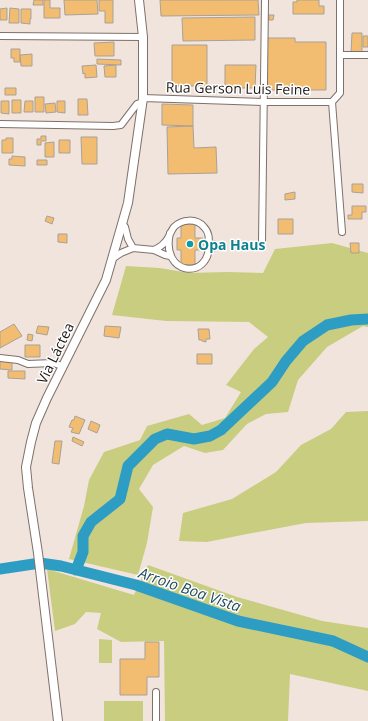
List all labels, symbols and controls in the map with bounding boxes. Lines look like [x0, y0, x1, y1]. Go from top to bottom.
street label: Rua Gerson Luis Feine [166, 77, 311, 99]
place label: Opa Haus [198, 235, 265, 254]
marker: Opa Haus [185, 239, 195, 249]
street label: Via Láctea [32, 319, 78, 387]
water label: Arroio Boa Vista [135, 562, 244, 616]

